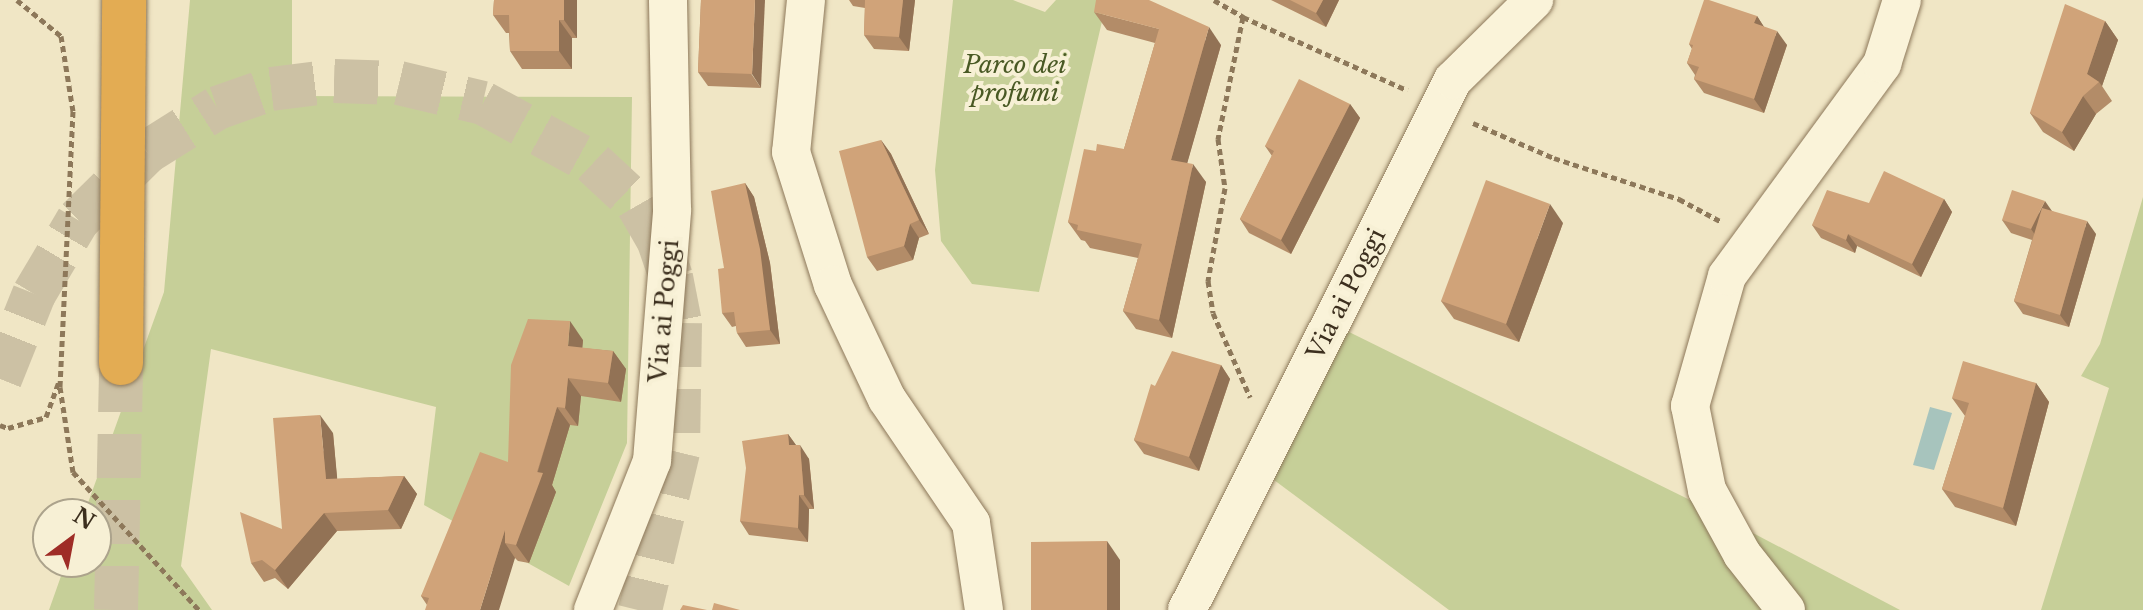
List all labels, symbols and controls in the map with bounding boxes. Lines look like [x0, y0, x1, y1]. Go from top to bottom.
park label: Parco dei profumi [963, 51, 1067, 107]
street label: Via ai Poggi [1301, 223, 1391, 365]
street label: Via ai Poggi [643, 238, 685, 384]
north arrow [32, 498, 112, 578]
text: N [68, 502, 100, 536]

